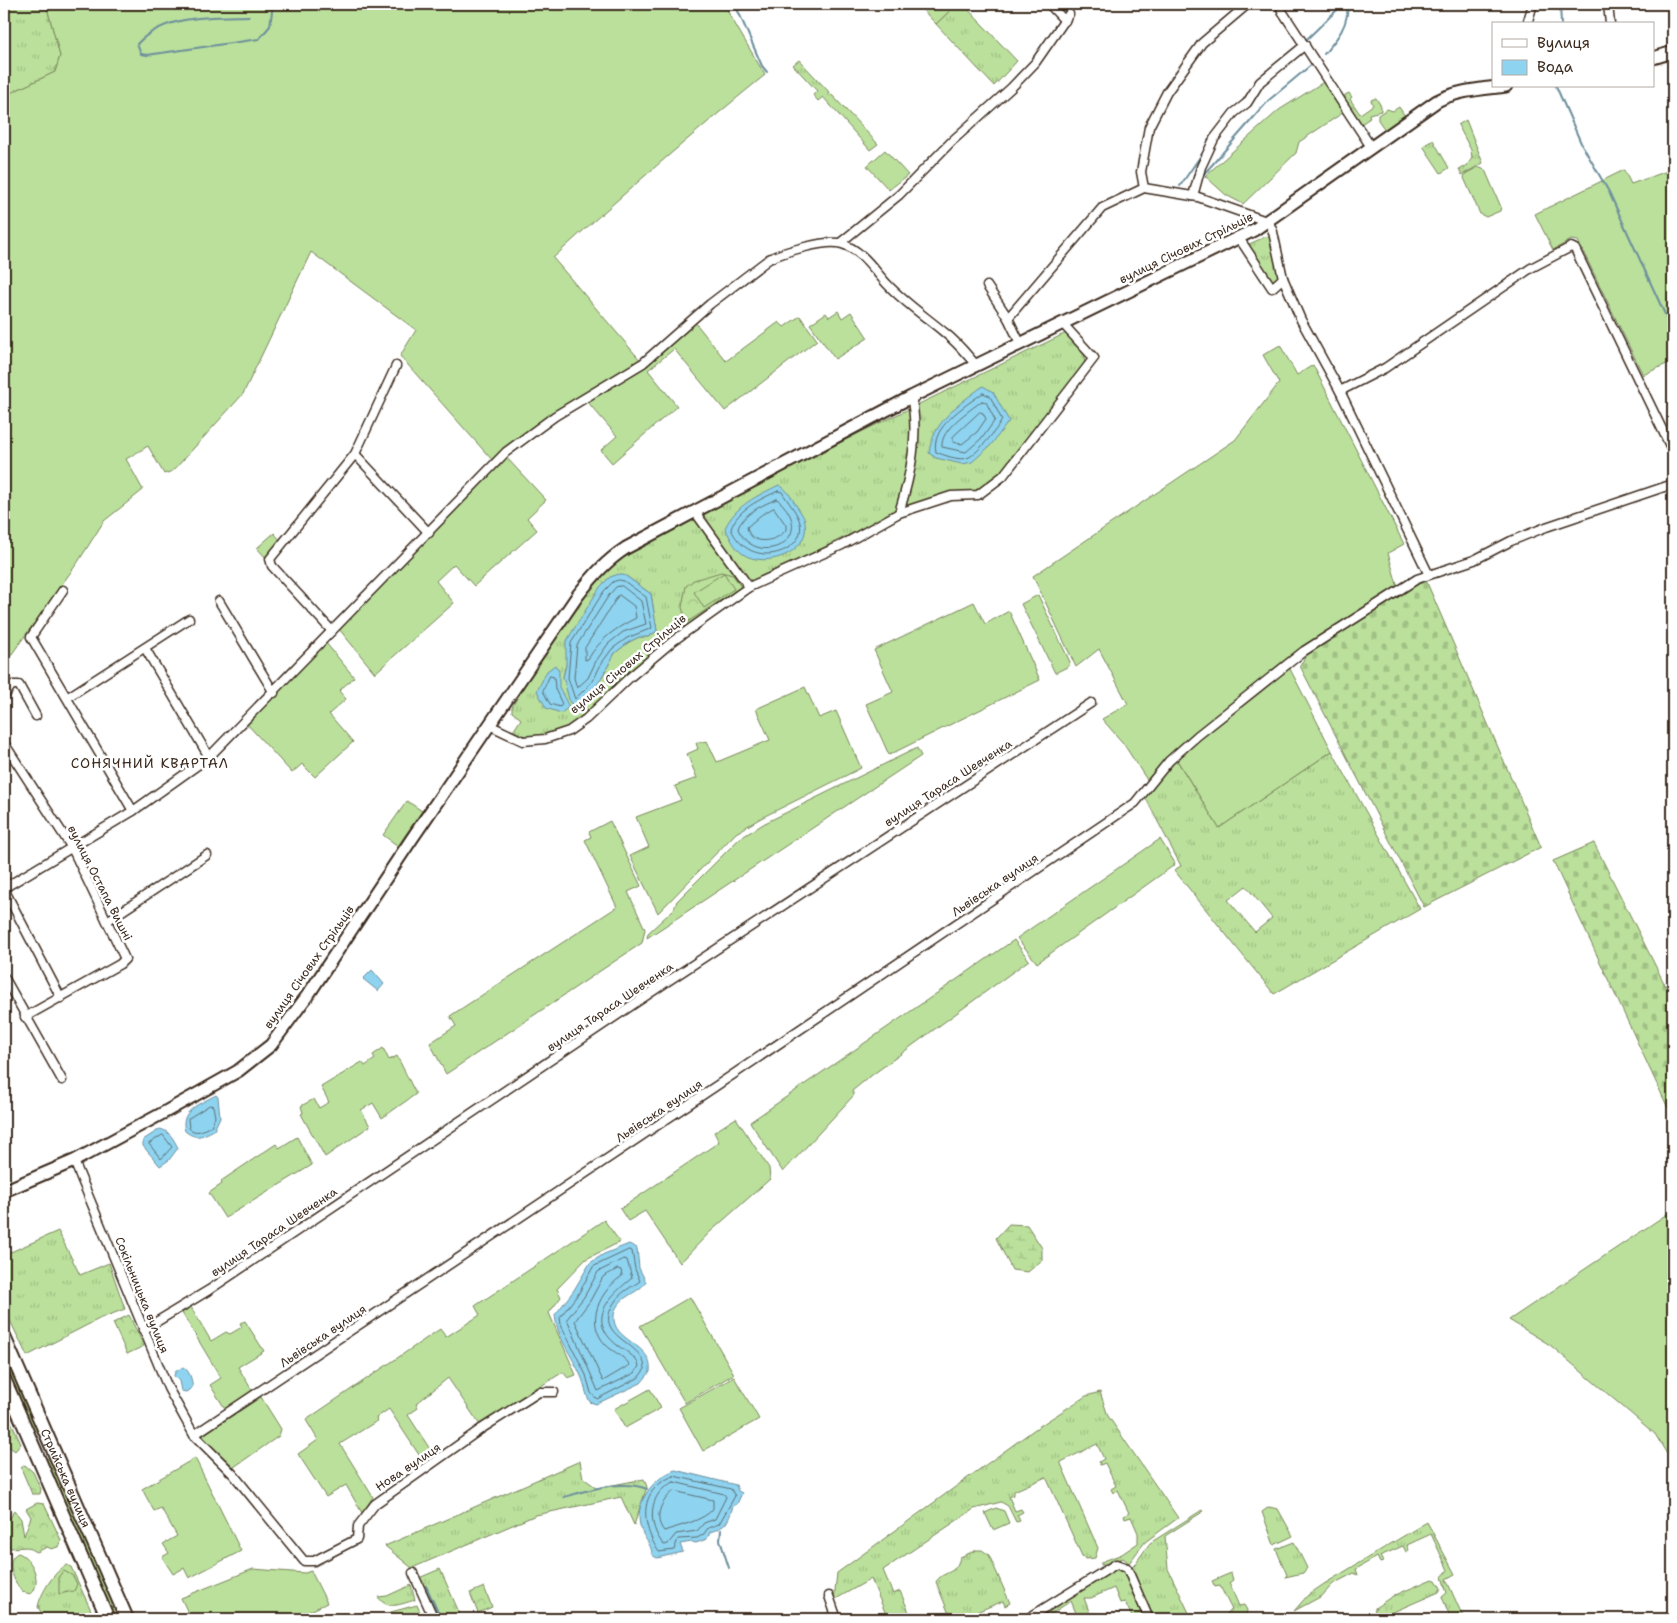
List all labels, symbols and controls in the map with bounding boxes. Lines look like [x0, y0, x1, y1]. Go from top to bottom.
legend [1492, 22, 1654, 88]
text: Вулиця [1537, 33, 1590, 53]
text: Вода [1537, 57, 1574, 77]
street label: вулиця Січових Стрільців [1116, 209, 1256, 287]
street label: вулиця Січових Стрільців [567, 611, 689, 717]
street label: вулиця Тараса Шевченка [881, 735, 1015, 830]
district label: СОНЯЧНИЙ КВАРТАЛ [71, 754, 229, 772]
street label: вулиця Остапа Вишні [64, 823, 136, 943]
street label: Львівська вулиця [948, 850, 1042, 920]
street label: вулиця Січових Стрільців [260, 902, 358, 1032]
street label: вулиця Тараса Шевченка [544, 958, 677, 1055]
street label: Львівська вулиця [612, 1076, 706, 1146]
street label: вулиця Тараса Шевченка [208, 1183, 341, 1280]
street label: Сокільницька вулиця [111, 1234, 173, 1356]
street label: Львівська вулиця [276, 1301, 370, 1371]
street label: Стрийська вулиця [37, 1426, 94, 1530]
street label: Нова вулиця [372, 1439, 444, 1495]

